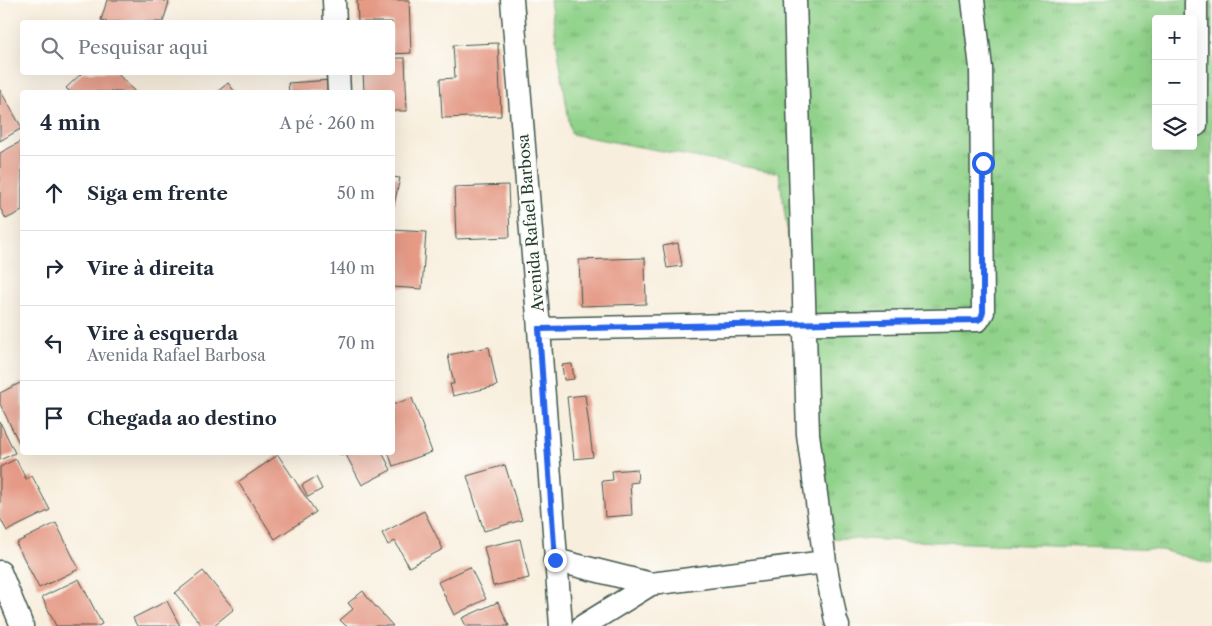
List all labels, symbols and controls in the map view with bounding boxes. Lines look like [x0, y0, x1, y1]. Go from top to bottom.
map controls [1152, 15, 1197, 150]
button: + [1152, 15, 1197, 60]
search box [20, 20, 395, 75]
icon: search [38, 34, 66, 62]
text: Pesquisar aqui [78, 36, 208, 59]
button: − [1152, 60, 1197, 105]
button: layers [1152, 105, 1197, 150]
text: 4 min [40, 110, 101, 135]
text: A pé · 260 m [280, 113, 375, 133]
street label: Avenida Rafael Barbosa [512, 133, 548, 314]
route start [972, 152, 995, 175]
icon: ahead [40, 179, 68, 207]
text: Siga em frente [87, 182, 228, 205]
text: 50 m [337, 183, 375, 203]
icon: right [40, 254, 68, 282]
text: Vire à direita [87, 257, 214, 280]
text: 140 m [330, 258, 375, 278]
text: Vire à esquerda [87, 322, 238, 345]
icon: left [40, 329, 68, 357]
text: 70 m [338, 333, 375, 353]
text: Avenida Rafael Barbosa [87, 345, 266, 365]
icon: arrive [40, 404, 68, 432]
text: Chegada ao destino [87, 407, 277, 430]
route end [544, 549, 567, 572]

